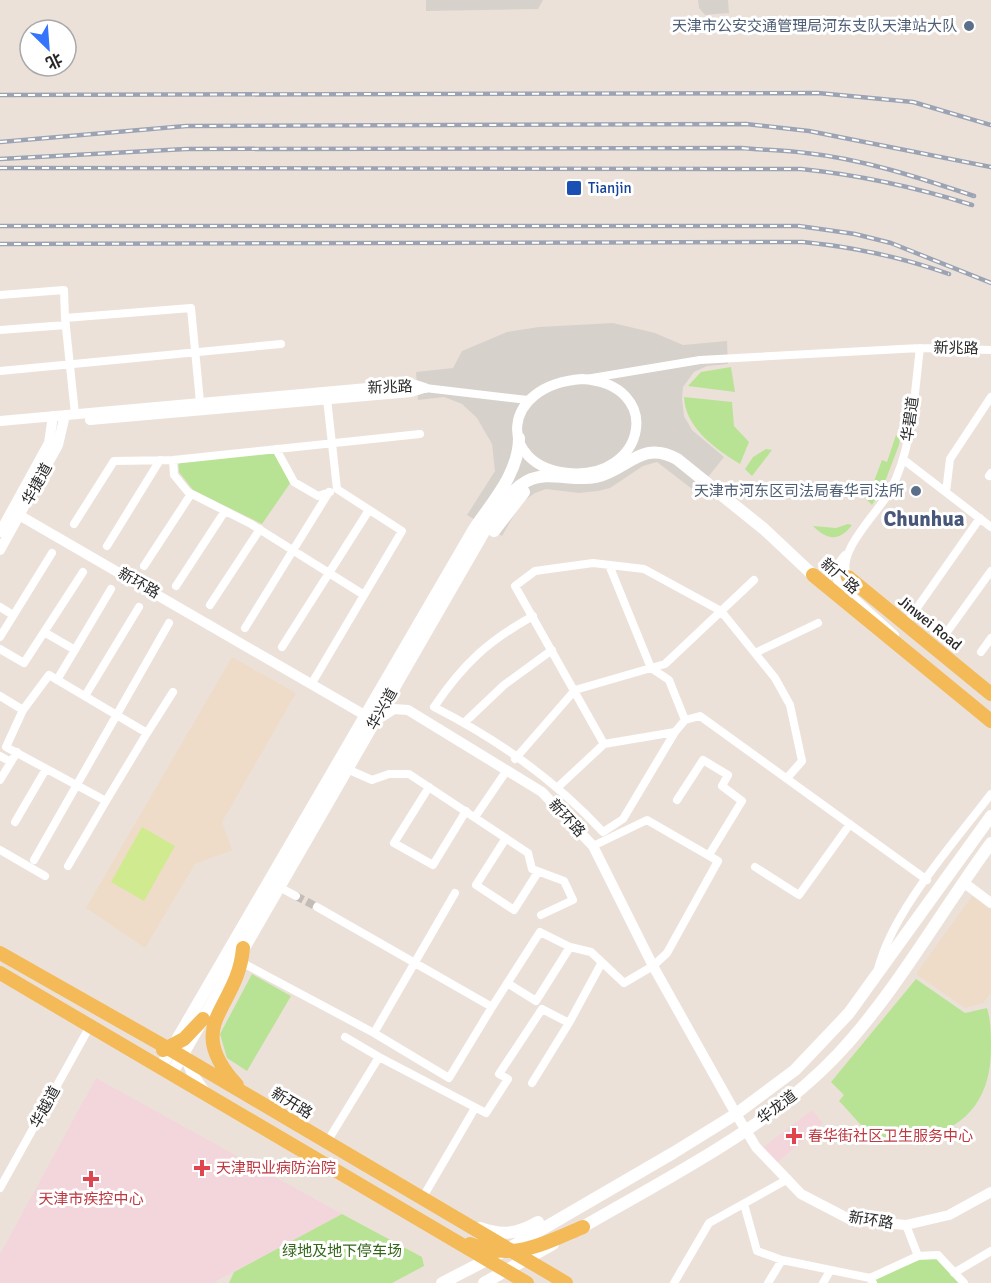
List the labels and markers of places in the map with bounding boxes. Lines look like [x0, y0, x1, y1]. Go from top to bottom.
place label: 天津市公安交通管理局河东支队天津站大队 [672, 17, 957, 35]
marker: 天津市公安交通管理局河东支队天津站大队 [962, 19, 976, 33]
marker: Tianjin [565, 179, 583, 197]
place label: Tianjin [588, 179, 632, 197]
place label: 天津市河东区司法局春华司法所 [694, 482, 904, 500]
marker: 天津市河东区司法局春华司法所 [909, 484, 923, 498]
marker: 春华街社区卫生服务中心 [785, 1127, 803, 1145]
place label: 春华街社区卫生服务中心 [808, 1127, 973, 1145]
marker: 天津职业病防治院 [193, 1159, 211, 1177]
place label: 天津职业病防治院 [216, 1159, 336, 1177]
marker: 天津市疾控中心 [82, 1170, 100, 1188]
place label: 天津市疾控中心 [38, 1190, 144, 1208]

